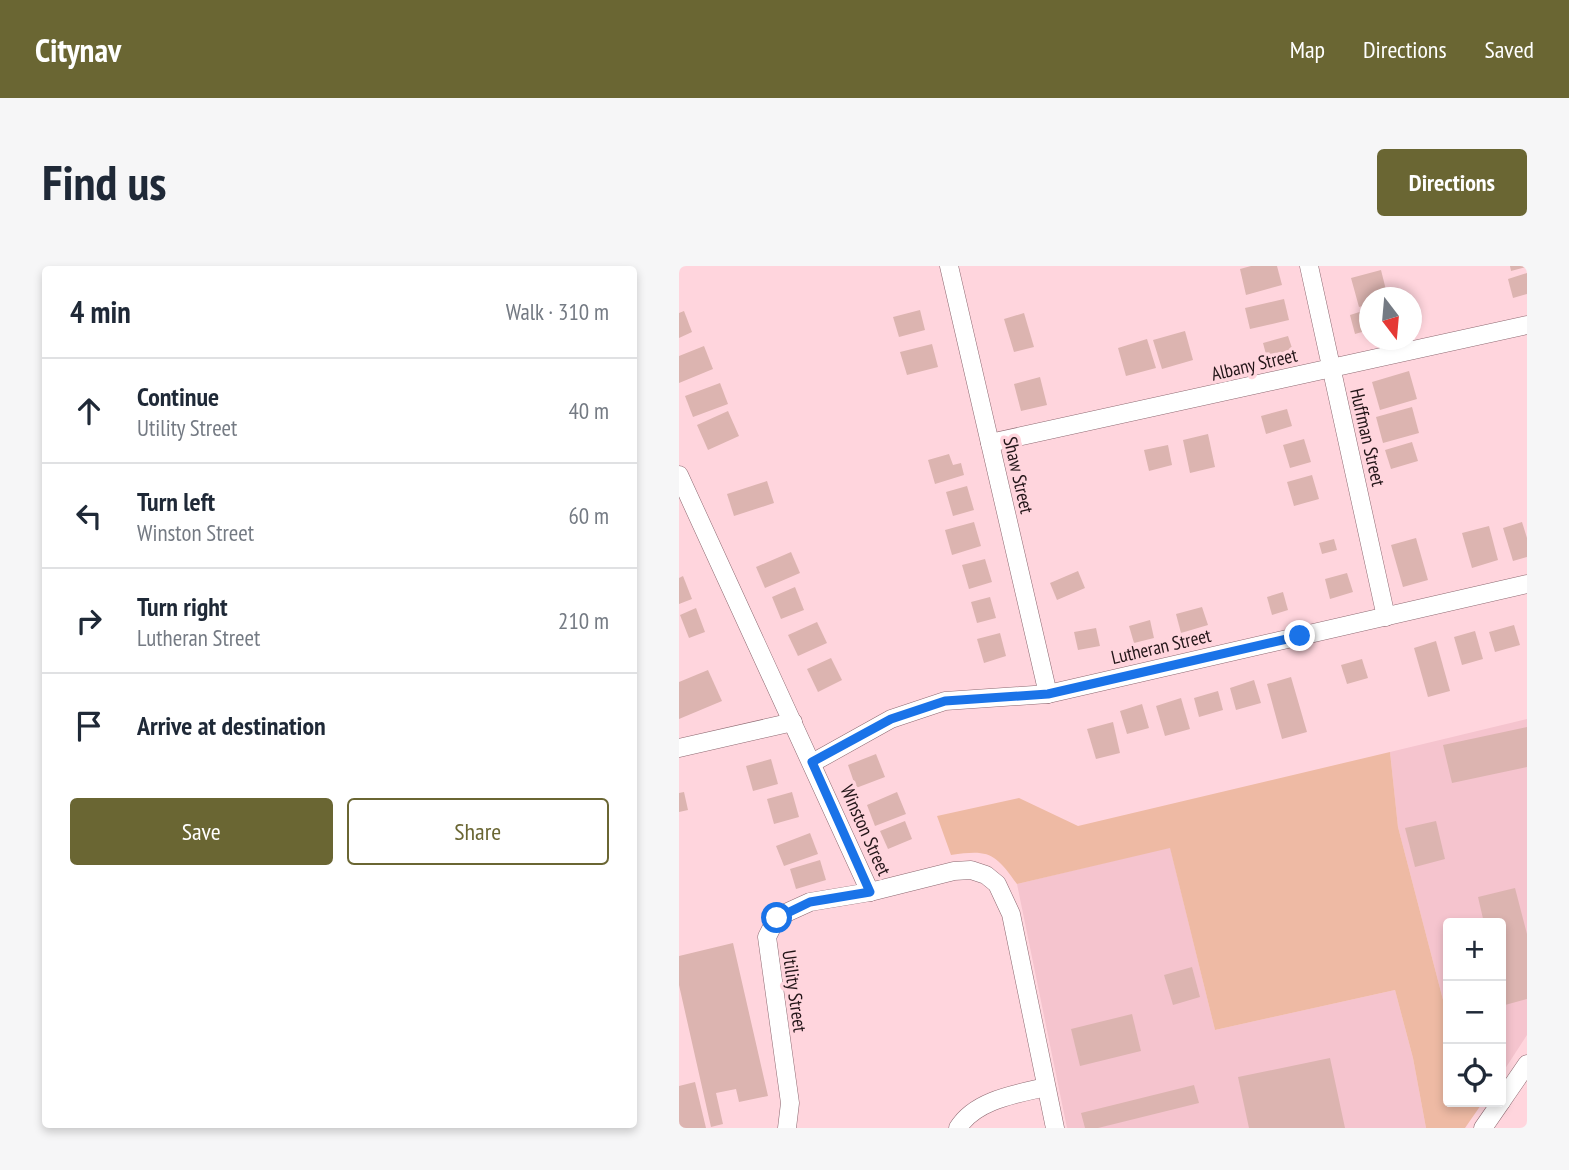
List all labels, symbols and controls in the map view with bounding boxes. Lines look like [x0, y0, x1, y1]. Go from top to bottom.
text: Citynav [35, 28, 121, 71]
text: Map [1290, 34, 1325, 65]
text: Directions [1363, 34, 1447, 65]
text: Saved [1485, 34, 1534, 65]
button: Directions [1377, 149, 1527, 216]
text: Find us [42, 150, 166, 214]
north arrow [1359, 287, 1422, 350]
text: 4 min [70, 292, 131, 331]
text: Walk · 310 m [506, 297, 609, 326]
street label: Albany Street [1209, 342, 1300, 386]
text: Continue [137, 380, 219, 413]
street label: Huffman Street [1345, 386, 1391, 489]
icon: ahead [70, 392, 108, 430]
text: 40 m [568, 396, 609, 425]
text: Utility Street [137, 413, 237, 442]
street label: Shaw Street [998, 434, 1040, 517]
text: Turn left [137, 485, 215, 518]
icon: left [70, 497, 108, 535]
text: 60 m [568, 501, 609, 530]
text: Winston Street [137, 518, 254, 547]
text: Turn right [137, 590, 228, 623]
icon: right [70, 602, 108, 640]
text: 210 m [558, 606, 609, 635]
route end [1284, 620, 1315, 651]
text: Lutheran Street [137, 623, 260, 652]
street label: Lutheran Street [1109, 623, 1214, 669]
icon: arrive [70, 707, 108, 745]
text: Arrive at destination [137, 709, 326, 742]
street label: Winston Street [835, 781, 897, 880]
button: Save [70, 798, 333, 865]
button: Share [347, 798, 609, 865]
route start [761, 902, 792, 933]
map controls [1443, 918, 1506, 1107]
button: + [1443, 918, 1506, 981]
street label: Utility Street [777, 948, 813, 1034]
button: − [1443, 981, 1506, 1044]
button: locate [1443, 1044, 1506, 1107]

